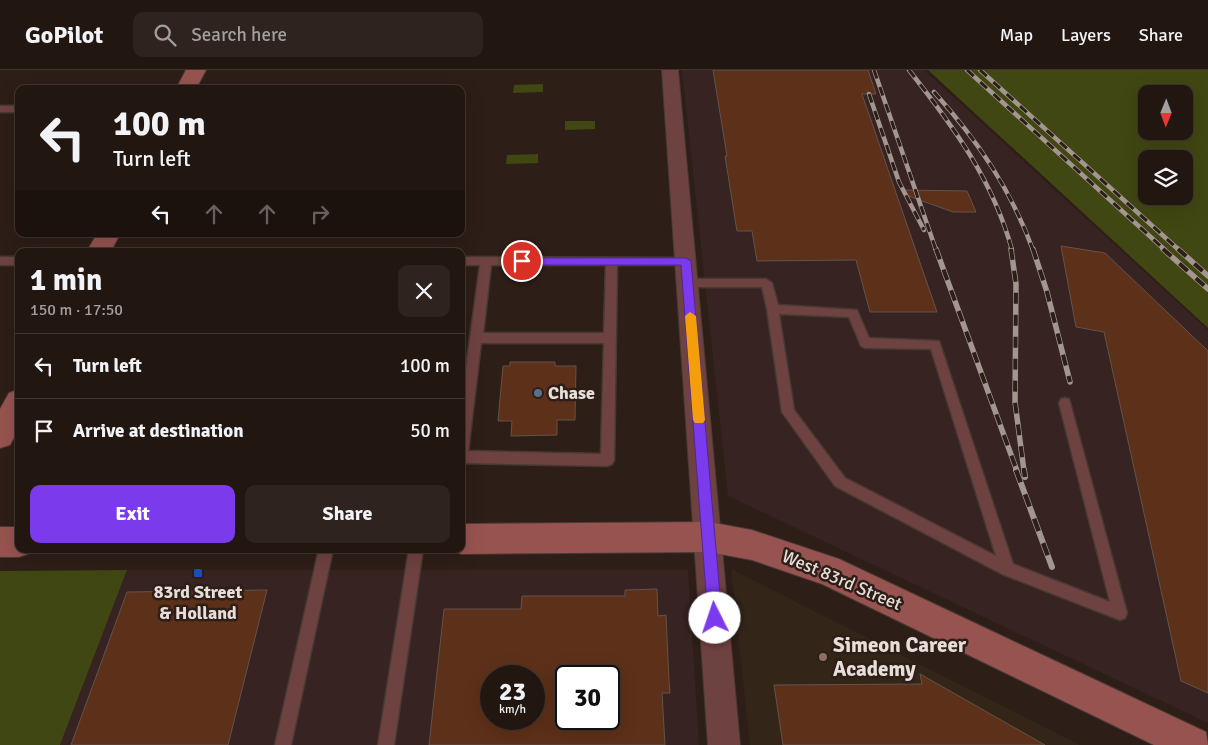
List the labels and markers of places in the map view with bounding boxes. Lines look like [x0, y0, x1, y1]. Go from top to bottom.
pin [501, 240, 543, 282]
place label: Chase [548, 382, 595, 404]
marker: Chase [532, 387, 544, 399]
marker: 83rd Street & Holland [192, 567, 204, 579]
place label: 83rd Street & Holland [154, 581, 242, 624]
place label: Simeon Career Academy [833, 632, 967, 682]
marker: Simeon Career Academy [817, 651, 829, 663]

